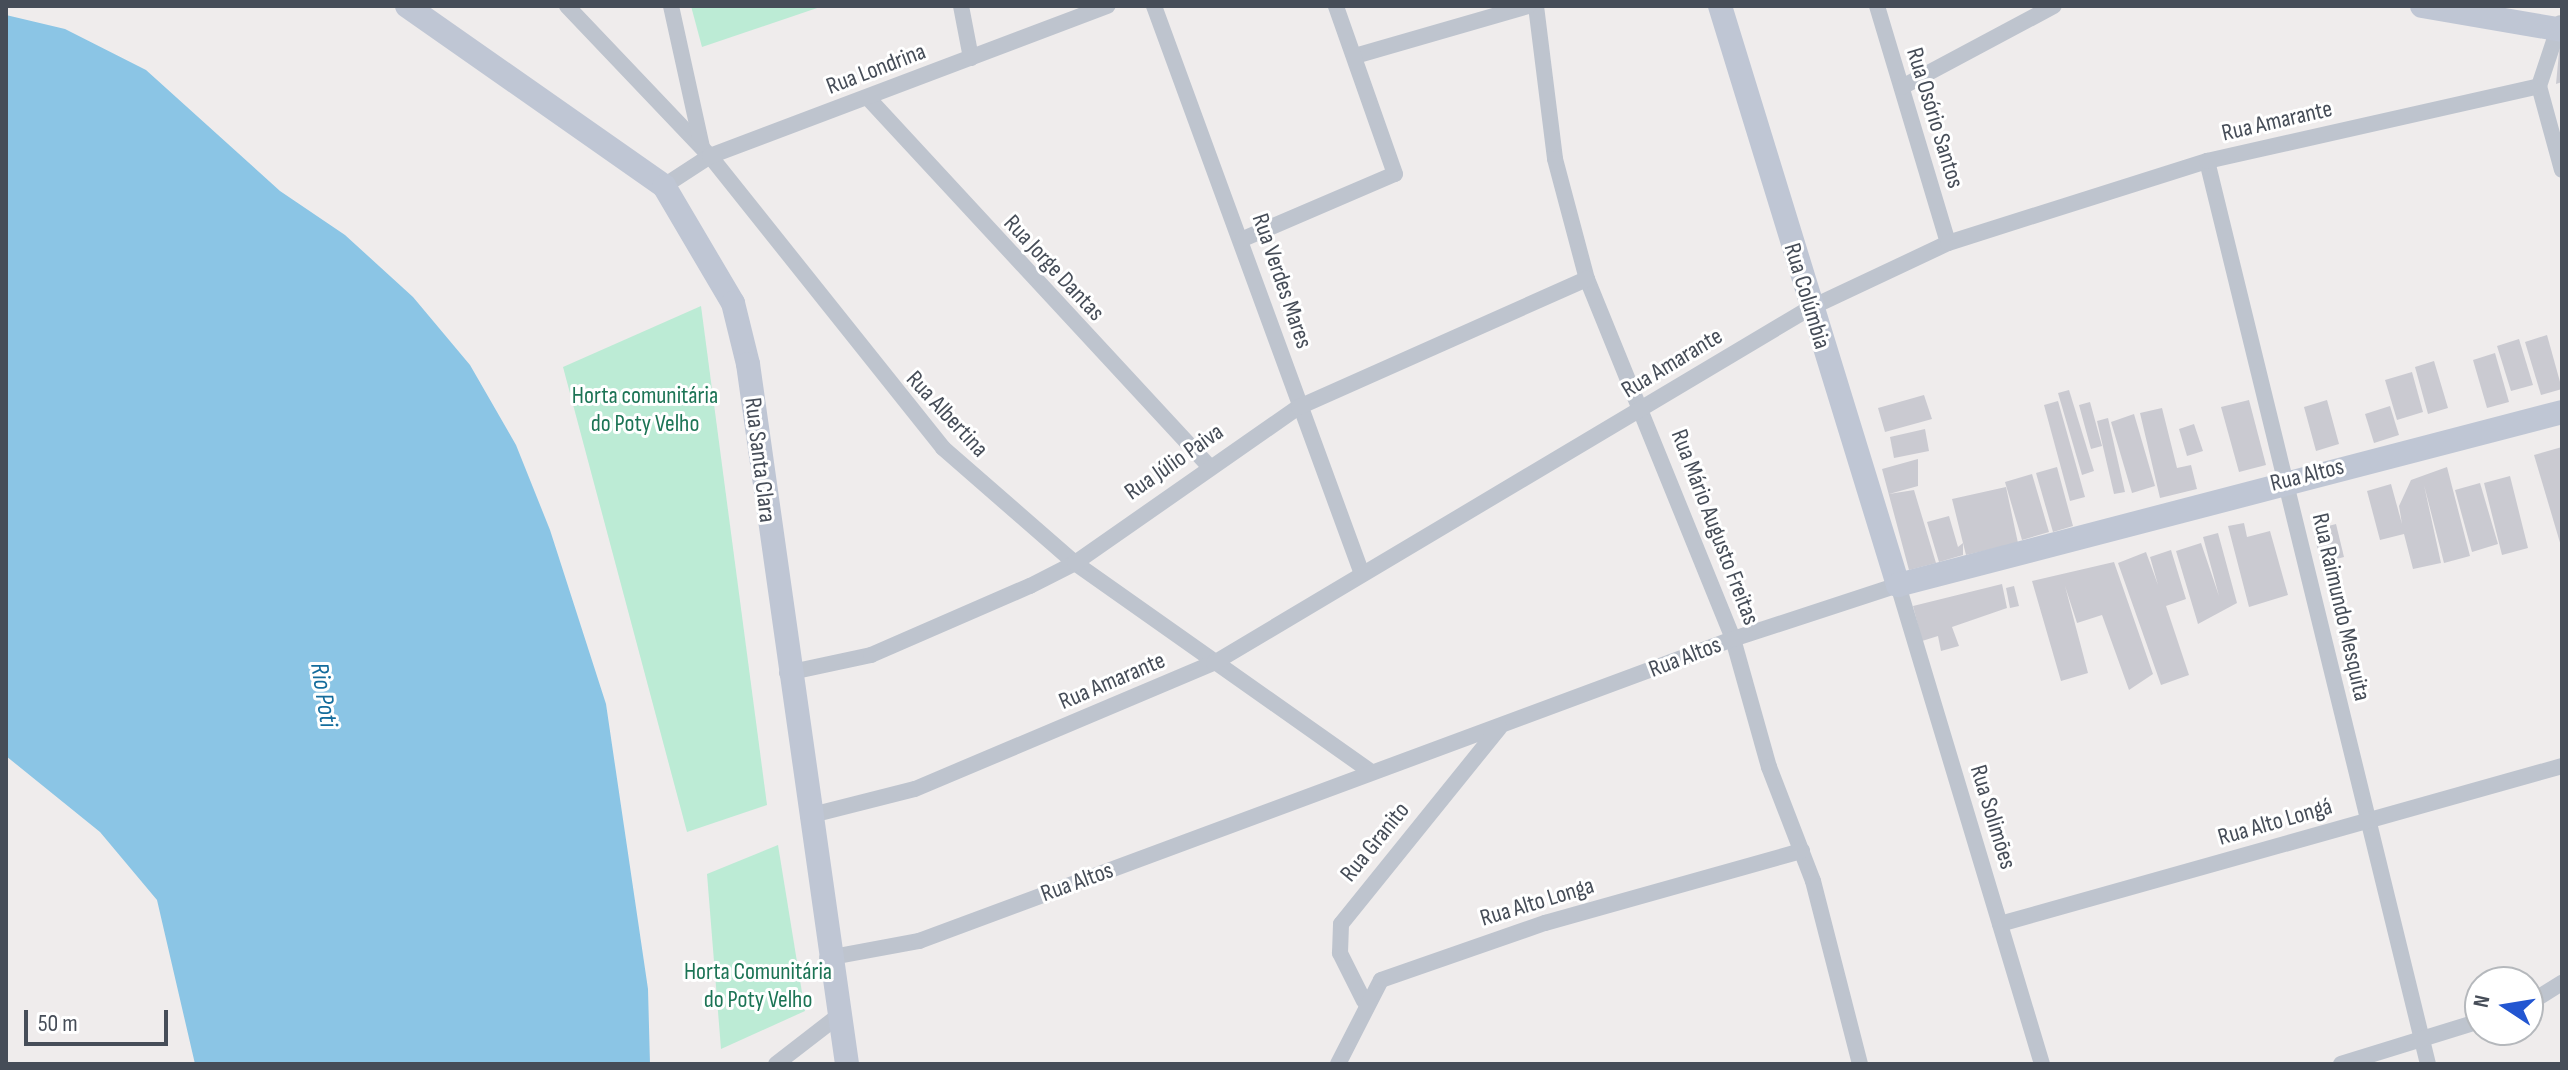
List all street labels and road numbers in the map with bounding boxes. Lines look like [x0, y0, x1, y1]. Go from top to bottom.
street label: Rua Londrina [822, 37, 930, 101]
street label: Rua Osório Santos [1900, 44, 1970, 192]
street label: Rua Amarante [2219, 94, 2335, 148]
street label: Rua Jorge Dantas [998, 209, 1110, 327]
street label: Rua Verdes Mares [1245, 210, 1319, 352]
street label: Rua Colúmbia [1777, 240, 1837, 352]
street label: Rua Amarante [1616, 322, 1728, 404]
street label: Rua Albertina [900, 365, 994, 463]
street label: Rua Santa Clara [738, 396, 782, 524]
street label: Rua Júlio Paiva [1119, 418, 1229, 506]
street label: Rua Mário Augusto Freitas [1664, 425, 1766, 629]
street label: Rua Altos [2267, 452, 2347, 498]
street label: Rua Raimundo Mesquita [2305, 510, 2377, 704]
street label: Rua Altos [1645, 630, 1725, 684]
street label: Rua Amarante [1055, 646, 1169, 716]
street label: Rua Solimões [1964, 761, 2022, 873]
street label: Rua Alto Longá [2215, 792, 2335, 852]
street label: Rua Granito [1334, 797, 1416, 887]
street label: Rua Altos [1037, 856, 1117, 908]
street label: Rua Alto Longa [1477, 871, 1597, 933]

